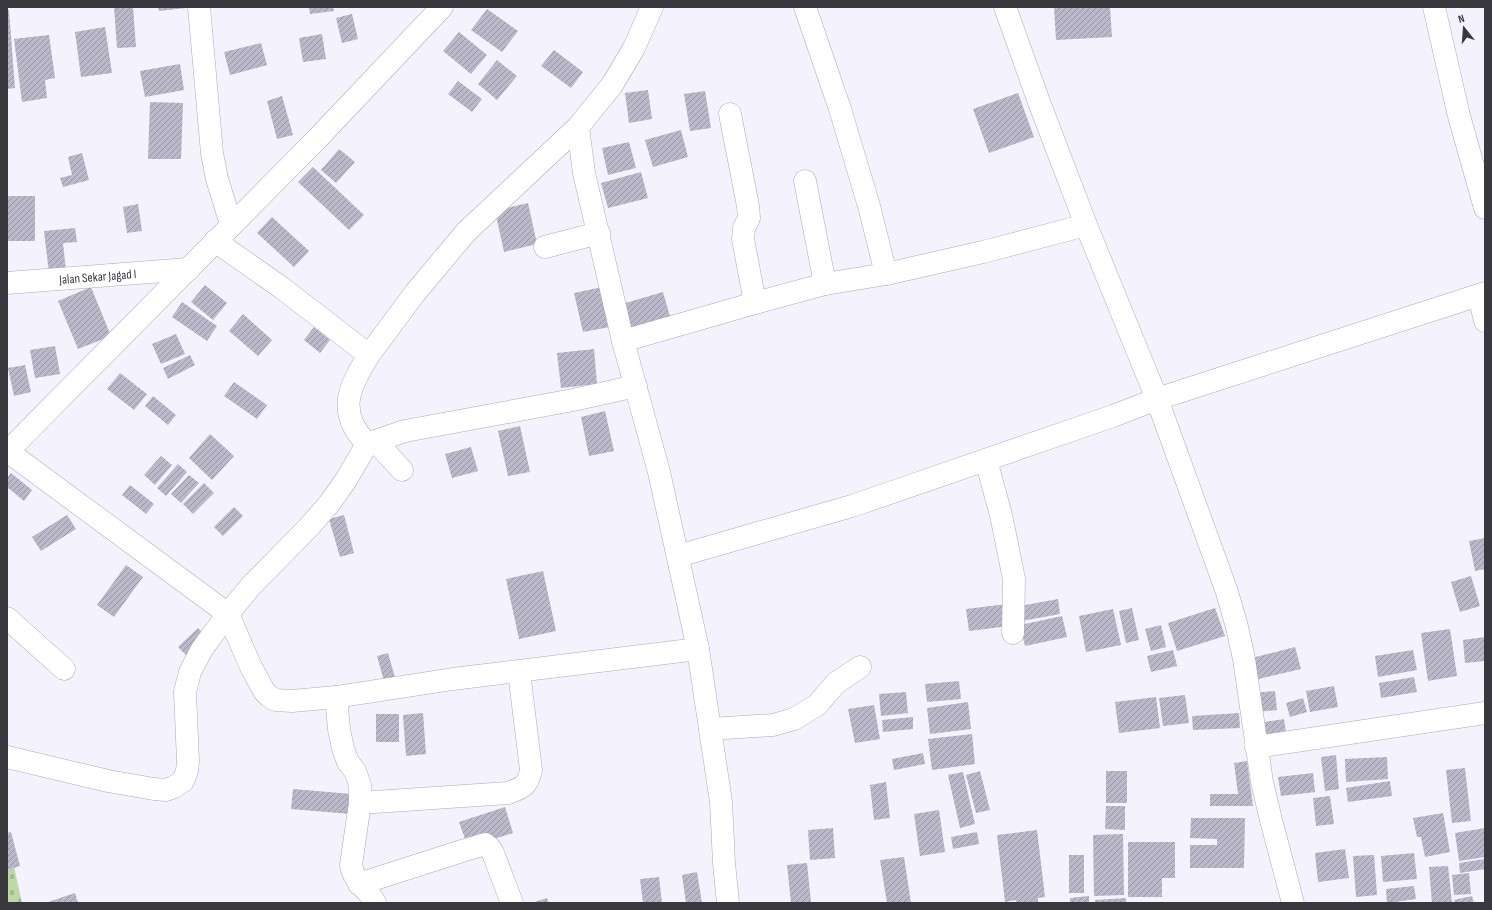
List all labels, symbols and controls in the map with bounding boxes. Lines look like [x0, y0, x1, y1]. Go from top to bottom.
north arrow [1444, 8, 1484, 48]
text: N [1457, 12, 1466, 26]
street label: Jalan Sekar Jagad I [58, 266, 137, 288]

